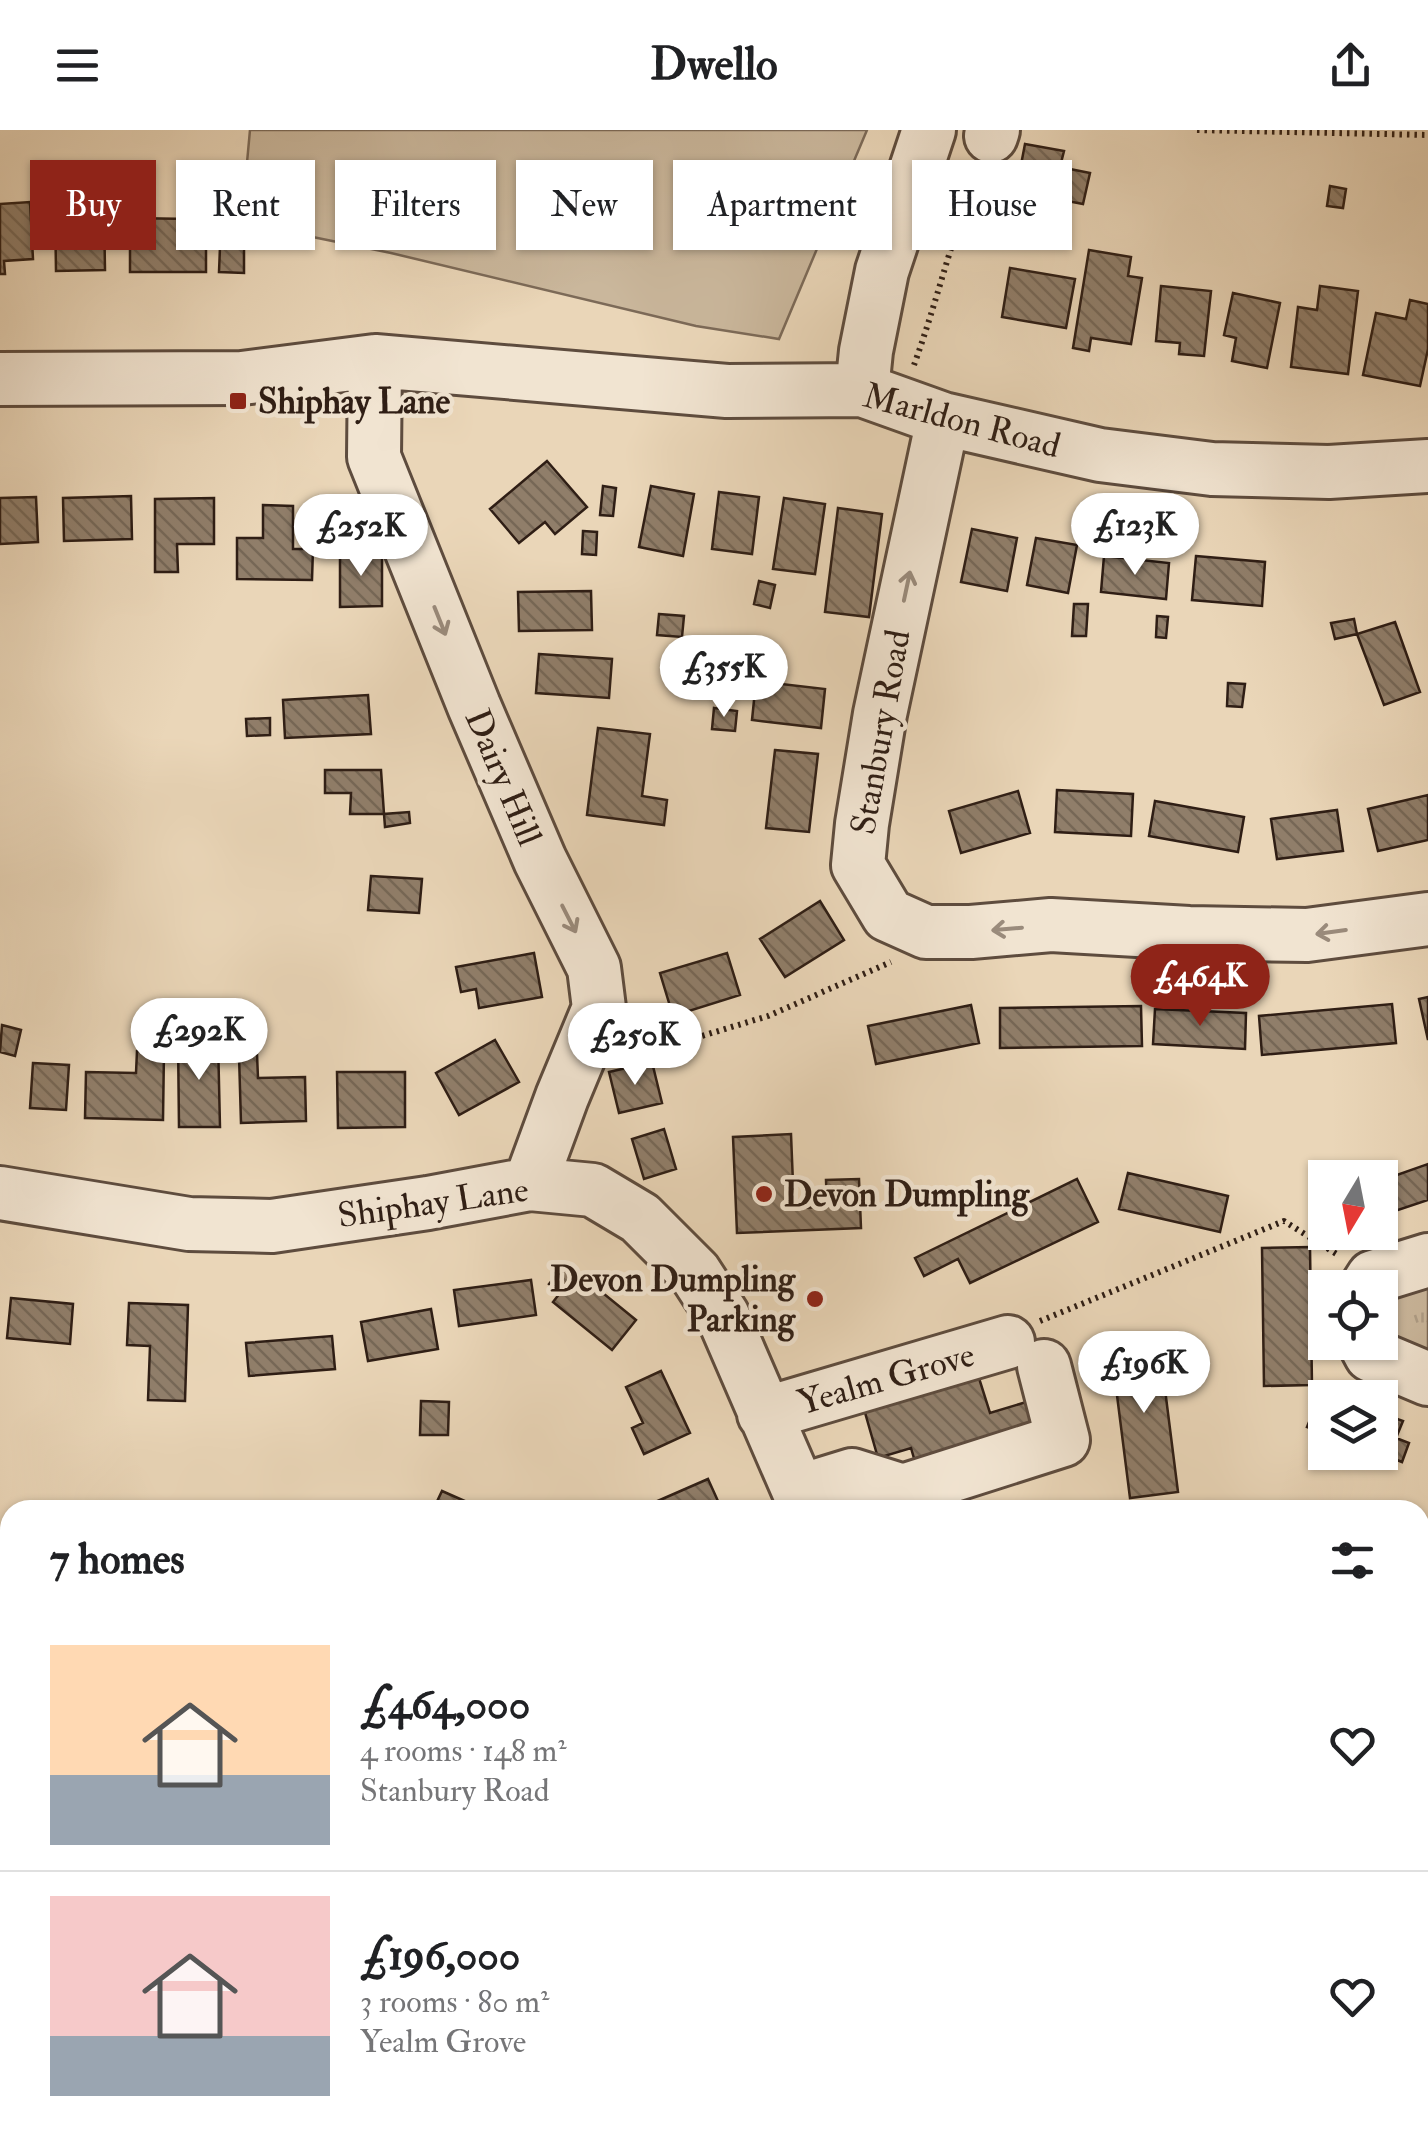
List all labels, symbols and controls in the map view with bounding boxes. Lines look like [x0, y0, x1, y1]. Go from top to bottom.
text: Dwello [650, 37, 778, 93]
icon: menu [50, 38, 105, 93]
icon: share [1323, 38, 1378, 93]
chip: Buy [30, 160, 156, 250]
chip: Rent [176, 160, 315, 250]
chip: Filters [335, 160, 496, 250]
chip: New [516, 160, 653, 250]
chip: Apartment [673, 160, 892, 250]
chip: House [912, 160, 1072, 250]
street label: Marldon Road [858, 374, 1065, 468]
place label: Shiphay Lane [258, 380, 450, 425]
marker: Shiphay Lane [227, 390, 249, 412]
pin: £123K [1065, 493, 1205, 578]
pin: £252K [291, 494, 431, 579]
text: £123K [1093, 505, 1177, 545]
text: £252K [316, 506, 406, 546]
one-way arrow [899, 571, 917, 603]
one-way arrow [432, 605, 450, 636]
street label: Stanbury Road [841, 626, 921, 838]
pin: £355K [654, 635, 794, 720]
text: £355K [682, 647, 766, 687]
street label: Dairy Hill [455, 703, 551, 852]
one-way arrow [560, 903, 579, 933]
one-way arrow [991, 920, 1024, 939]
one-way arrow [1316, 923, 1348, 941]
pin: £464K [1130, 944, 1270, 1029]
text: £464K [1153, 956, 1247, 996]
pin: £292K [129, 998, 269, 1083]
pin: £250K [565, 1003, 705, 1088]
text: £292K [153, 1010, 245, 1050]
text: £250K [590, 1015, 680, 1055]
north arrow [1308, 1160, 1398, 1250]
map controls [1308, 1160, 1398, 1470]
street label: Shiphay Lane [335, 1168, 531, 1238]
place label: Devon Dumpling [784, 1173, 1031, 1217]
marker: Devon Dumpling [753, 1183, 775, 1205]
place label: Devon Dumpling Parking [550, 1258, 797, 1342]
button: locate [1308, 1270, 1398, 1360]
marker: Devon Dumpling Parking [804, 1288, 826, 1310]
pin: £196K [1074, 1331, 1214, 1416]
street label: Yealm Grove [793, 1333, 980, 1425]
text: £196K [1100, 1343, 1188, 1383]
button: layers [1308, 1380, 1398, 1470]
icon: filters [1325, 1533, 1380, 1588]
text: 7 homes [50, 1534, 185, 1586]
text: £464,000 [360, 1679, 530, 1731]
icon: home [130, 1685, 250, 1805]
icon: heart [1325, 1718, 1380, 1773]
text: 4 rooms · 148 m² [360, 1731, 566, 1771]
text: Stanbury Road [360, 1771, 549, 1811]
text: £196,000 [360, 1930, 520, 1982]
icon: home [130, 1936, 250, 2056]
icon: heart [1325, 1969, 1380, 2024]
text: 3 rooms · 80 m² [360, 1982, 549, 2022]
text: Yealm Grove [360, 2022, 526, 2062]

